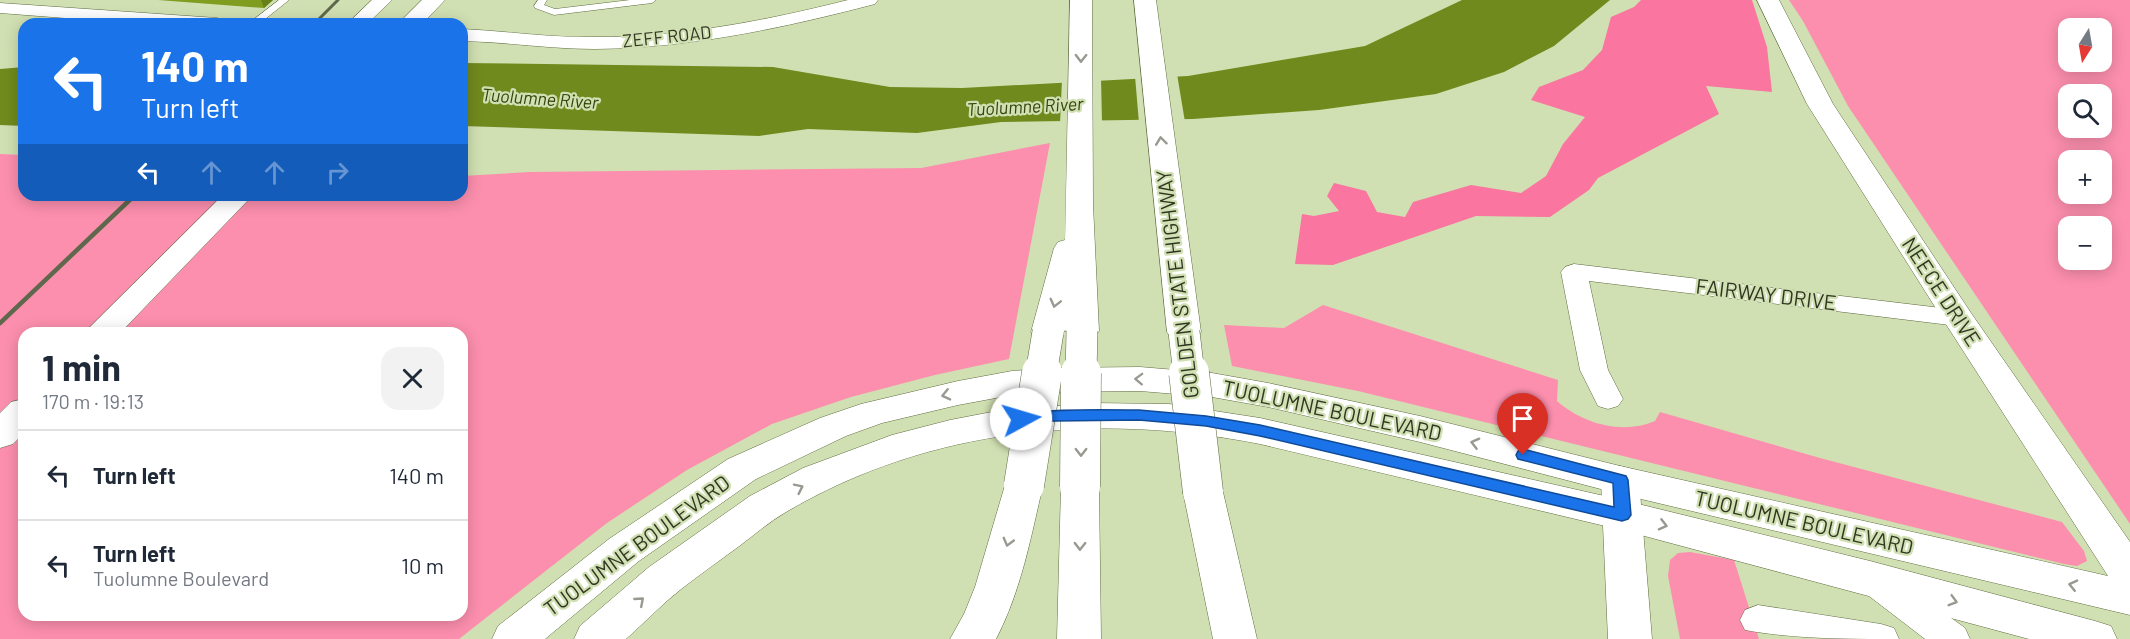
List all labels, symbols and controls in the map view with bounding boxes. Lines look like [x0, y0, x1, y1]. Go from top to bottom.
north arrow [2058, 18, 2112, 72]
map controls [2058, 18, 2112, 270]
street label: ZEFF ROAD [621, 20, 712, 52]
text: 140 m [141, 40, 249, 90]
icon: left [42, 42, 120, 120]
one-way arrow [1075, 54, 1087, 63]
water label: Tuolumne River [481, 83, 600, 113]
button: search [2058, 84, 2112, 138]
text: Turn left [141, 91, 239, 123]
water label: Tuolumne River [966, 92, 1084, 120]
one-way arrow [1156, 137, 1168, 146]
button: + [2058, 150, 2112, 204]
icon: left [132, 156, 165, 189]
icon: ahead [195, 156, 228, 189]
icon: ahead [258, 156, 291, 189]
icon: right [321, 156, 354, 189]
street label: GOLDEN STATE HIGHWAY [1150, 168, 1203, 400]
button: − [2058, 216, 2112, 270]
street label: NEECE DRIVE [1898, 232, 1987, 350]
street label: FAIRWAY DRIVE [1694, 272, 1838, 315]
one-way arrow [1049, 297, 1062, 307]
text: 1 min [42, 345, 121, 388]
button: close [381, 347, 444, 410]
one-way arrow [1135, 373, 1144, 386]
street label: TUOLUMNE BOULEVARD [1220, 374, 1444, 445]
position arrow [989, 387, 1053, 451]
one-way arrow [941, 388, 951, 401]
text: 170 m · 19:13 [42, 389, 144, 413]
pin [1497, 393, 1548, 455]
icon: arrive [1506, 402, 1539, 435]
one-way arrow [1470, 437, 1480, 450]
one-way arrow [1074, 448, 1087, 457]
icon: left [42, 459, 75, 492]
text: Turn left [93, 462, 176, 488]
text: 140 m [389, 462, 444, 488]
street label: TUOLUMNE BOULEVARD [538, 469, 734, 621]
one-way arrow [792, 484, 803, 496]
street label: TUOLUMNE BOULEVARD [1693, 484, 1916, 559]
one-way arrow [1657, 518, 1667, 530]
one-way arrow [1003, 537, 1016, 547]
text: Turn left [93, 540, 176, 566]
one-way arrow [1073, 541, 1086, 550]
icon: left [42, 549, 75, 582]
text: 10 m [401, 552, 444, 578]
text: Tuolumne Boulevard [93, 566, 269, 590]
one-way arrow [2068, 579, 2078, 592]
one-way arrow [1947, 594, 1958, 606]
one-way arrow [633, 597, 644, 608]

